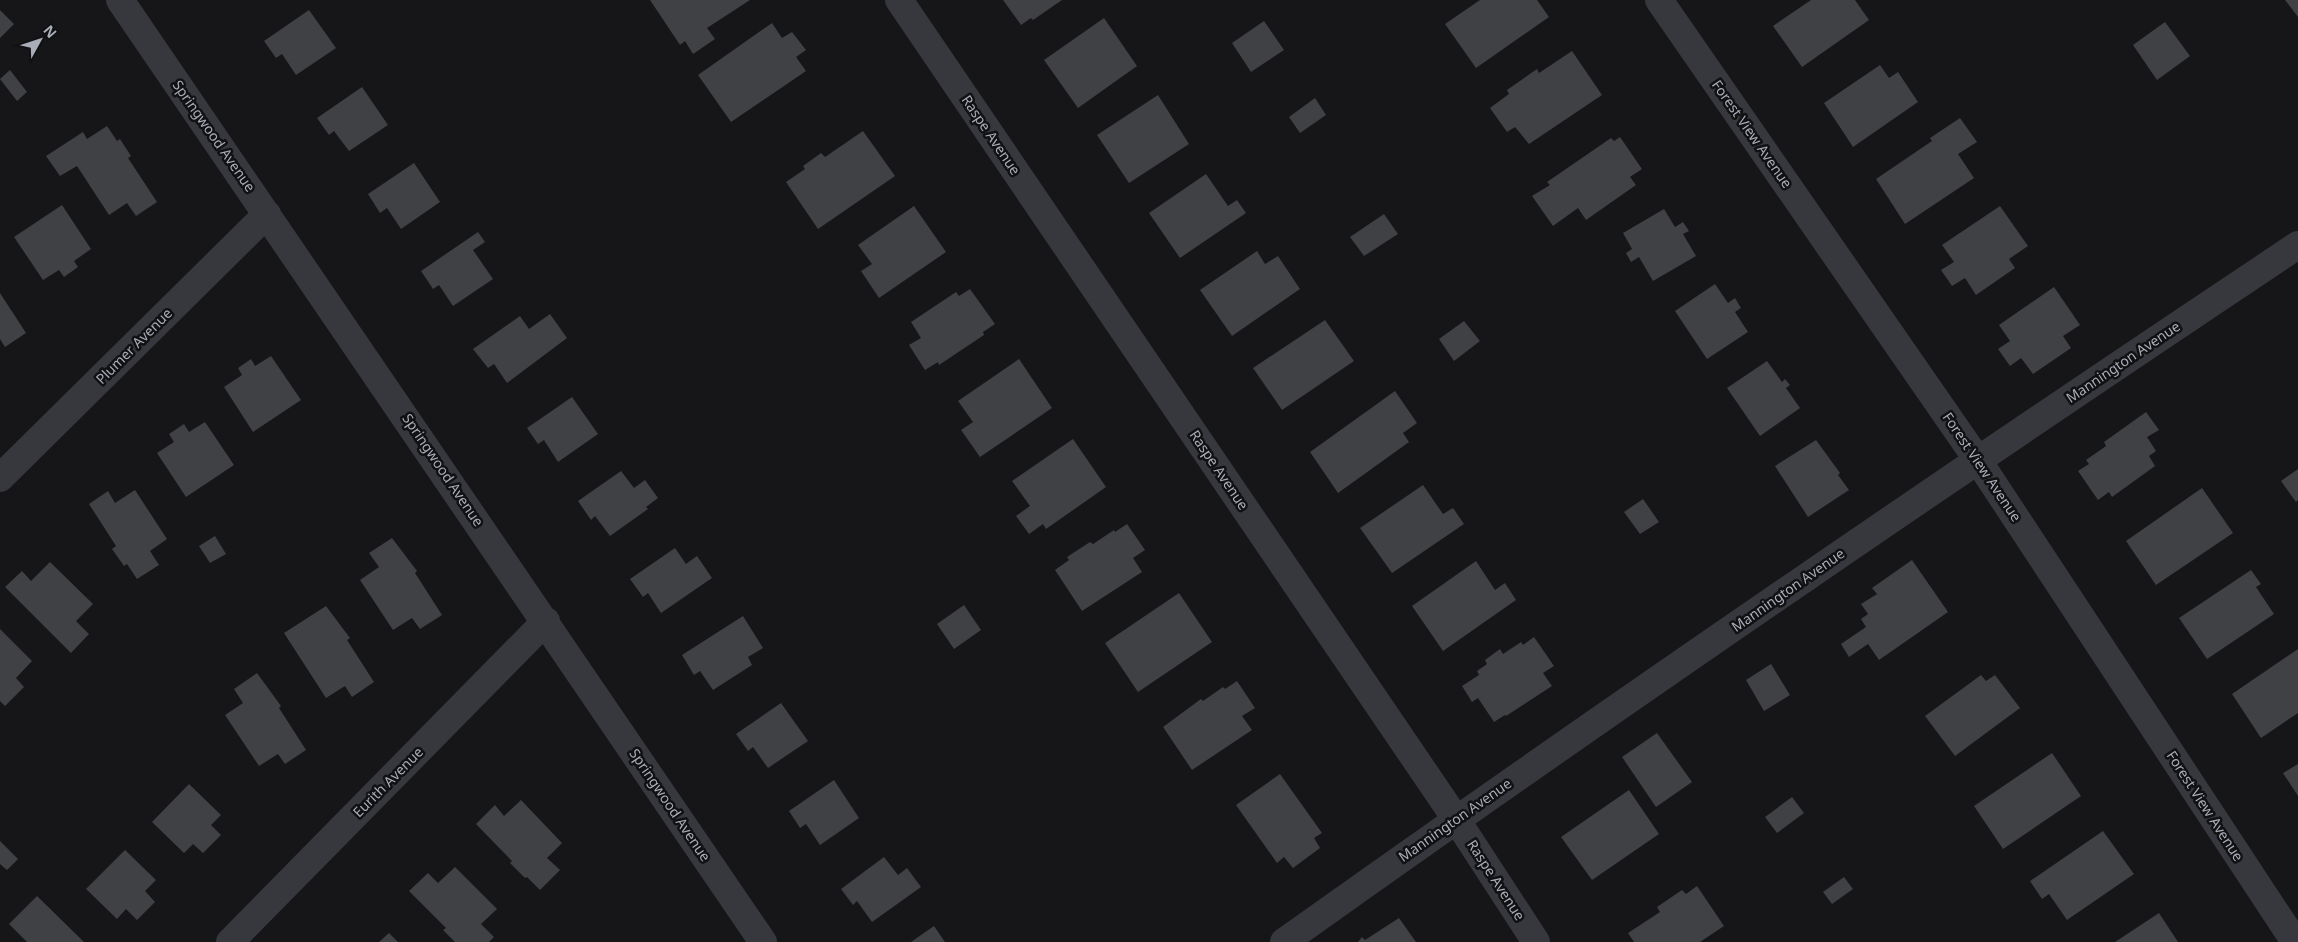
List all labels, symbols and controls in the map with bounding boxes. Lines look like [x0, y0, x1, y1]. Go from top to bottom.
north arrow [15, 15, 65, 65]
text: N [39, 21, 61, 42]
street label: Springwood Avenue [169, 76, 260, 195]
street label: Forest View Avenue [1708, 76, 1797, 192]
street label: Raspe Avenue [958, 91, 1025, 178]
street label: Plumer Avenue [91, 303, 176, 388]
street label: Mannington Avenue [2062, 316, 2184, 407]
street label: Forest View Avenue [1939, 408, 2026, 525]
street label: Springwood Avenue [399, 410, 488, 530]
street label: Raspe Avenue [1186, 426, 1253, 513]
street label: Mannington Avenue [1728, 543, 1848, 636]
street label: Eurith Avenue [348, 742, 427, 821]
street label: Springwood Avenue [626, 745, 715, 865]
street label: Forest View Avenue [2163, 747, 2248, 865]
street label: Mannington Avenue [1395, 773, 1515, 866]
street label: Raspe Avenue [1463, 836, 1530, 924]

